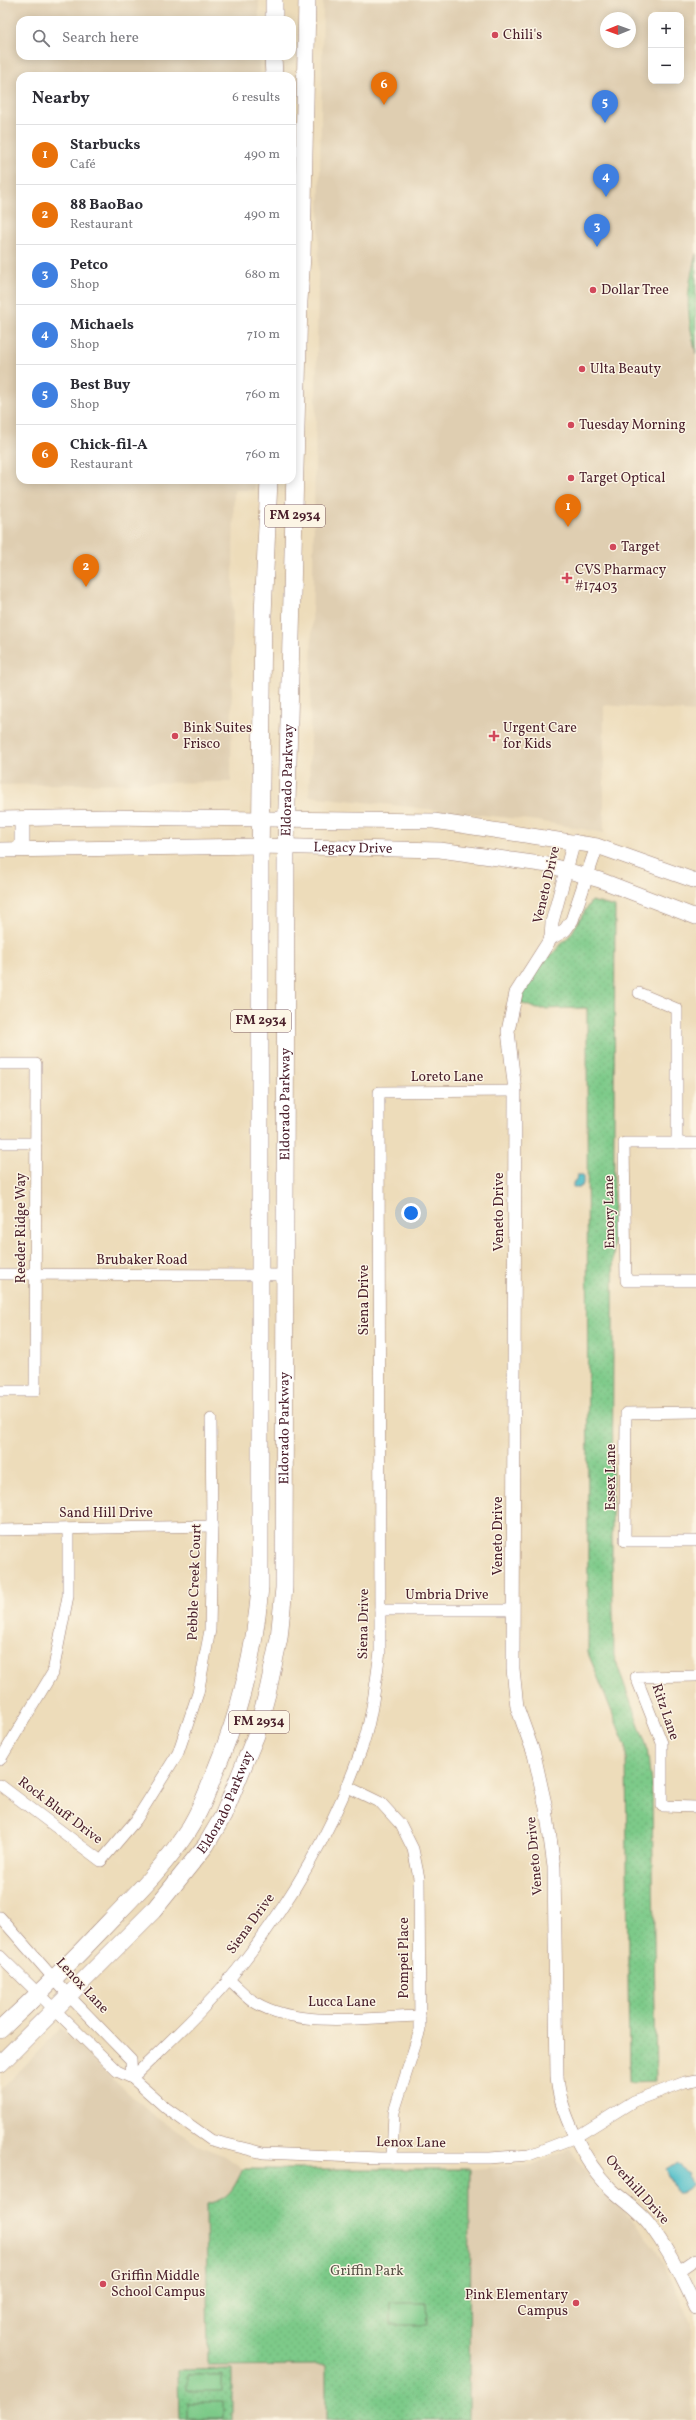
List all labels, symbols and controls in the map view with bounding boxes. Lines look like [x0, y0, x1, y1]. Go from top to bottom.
north arrow [600, 12, 636, 48]
map controls [648, 12, 684, 84]
button: + [648, 12, 684, 48]
search box [16, 16, 296, 60]
place label: Chili's [503, 26, 542, 45]
icon: search [30, 27, 52, 49]
text: Search here [62, 28, 139, 49]
marker: Chili's [490, 30, 500, 40]
button: − [648, 48, 684, 84]
pin: 6 [371, 72, 397, 105]
text: Nearby [32, 87, 90, 110]
text: 6 results [232, 89, 280, 107]
pin: 5 [592, 90, 618, 123]
text: Starbucks [70, 135, 140, 156]
text: 1 [42, 146, 48, 164]
text: 490 m [244, 146, 280, 164]
text: Café [70, 156, 96, 174]
pin: 4 [593, 164, 619, 197]
text: 88 BaoBao [70, 195, 143, 216]
text: 2 [42, 206, 48, 224]
text: 490 m [244, 206, 280, 224]
pin: 3 [584, 214, 610, 247]
text: Restaurant [70, 216, 133, 234]
text: Petco [70, 255, 108, 276]
text: 3 [42, 266, 48, 284]
text: 680 m [245, 266, 280, 284]
text: Shop [70, 276, 99, 294]
place label: Dollar Tree [601, 281, 669, 300]
marker: Dollar Tree [588, 285, 598, 295]
text: Michaels [70, 315, 134, 336]
text: 4 [41, 326, 49, 344]
text: 710 m [247, 326, 280, 344]
text: Shop [70, 336, 99, 354]
place label: Ulta Beauty [590, 360, 661, 379]
marker: Ulta Beauty [577, 364, 587, 374]
text: Best Buy [70, 375, 130, 396]
text: 5 [42, 386, 48, 404]
text: 760 m [245, 386, 280, 404]
text: Shop [70, 396, 99, 414]
place label: Tuesday Morning [579, 416, 686, 435]
marker: Tuesday Morning [566, 420, 576, 430]
text: Chick-fil-A [70, 435, 148, 456]
text: 6 [41, 446, 49, 464]
text: 760 m [245, 446, 280, 464]
text: Restaurant [70, 456, 133, 474]
place label: Target Optical [579, 469, 666, 488]
marker: Target Optical [566, 473, 576, 483]
pin: 1 [555, 494, 581, 527]
road number: FM 2934 [265, 505, 325, 527]
place label: Target [621, 538, 660, 557]
marker: Target [608, 542, 618, 552]
pin: 2 [73, 554, 99, 587]
place label: CVS Pharmacy #17403 [575, 561, 667, 596]
marker: CVS Pharmacy #17403 [562, 573, 572, 583]
place label: Bink Suites Frisco [183, 719, 252, 754]
place label: Urgent Care for Kids [503, 719, 577, 754]
street label: Eldorado Parkway [277, 723, 298, 837]
marker: Urgent Care for Kids [488, 730, 500, 742]
marker: Bink Suites Frisco [170, 731, 180, 741]
street label: Legacy Drive [313, 838, 393, 858]
street label: Veneto Drive [529, 844, 565, 926]
road number: FM 2934 [231, 1010, 291, 1032]
street label: Eldorado Parkway [276, 1047, 295, 1160]
street label: Loreto Lane [411, 1068, 484, 1087]
street label: Reeder Ridge Way [12, 1172, 31, 1283]
street label: Veneto Drive [490, 1172, 509, 1252]
street label: Emory Lane [600, 1175, 620, 1249]
your location [401, 1203, 421, 1223]
street label: Brubaker Road [96, 1251, 188, 1270]
street label: Siena Drive [355, 1264, 374, 1335]
street label: Eldorado Parkway [275, 1371, 294, 1484]
street label: Essex Lane [602, 1443, 621, 1510]
street label: Veneto Drive [489, 1496, 508, 1576]
street label: Sand Hill Drive [59, 1504, 153, 1523]
street label: Pebble Creek Court [183, 1523, 207, 1641]
street label: Umbria Drive [405, 1586, 489, 1605]
street label: Siena Drive [354, 1588, 374, 1660]
street label: Ritz Lane [647, 1681, 684, 1743]
road number: FM 2934 [229, 1711, 289, 1733]
street label: Eldorado Parkway [193, 1747, 258, 1858]
street label: Rock Bluff Drive [14, 1773, 107, 1849]
street label: Veneto Drive [522, 1815, 548, 1896]
street label: Siena Drive [222, 1889, 280, 1958]
street label: Pompei Place [395, 1917, 414, 1999]
street label: Lenox Lane [51, 1954, 113, 2018]
street label: Lucca Lane [308, 1993, 376, 2012]
street label: Lenox Lane [376, 2133, 446, 2153]
street label: Overhill Drive [601, 2151, 674, 2229]
park label: Griffin Park [330, 2262, 404, 2281]
place label: Griffin Middle School Campus [111, 2267, 205, 2302]
marker: Griffin Middle School Campus [98, 2279, 108, 2289]
place label: Pink Elementary Campus [465, 2286, 568, 2321]
marker: Pink Elementary Campus [571, 2298, 581, 2308]

